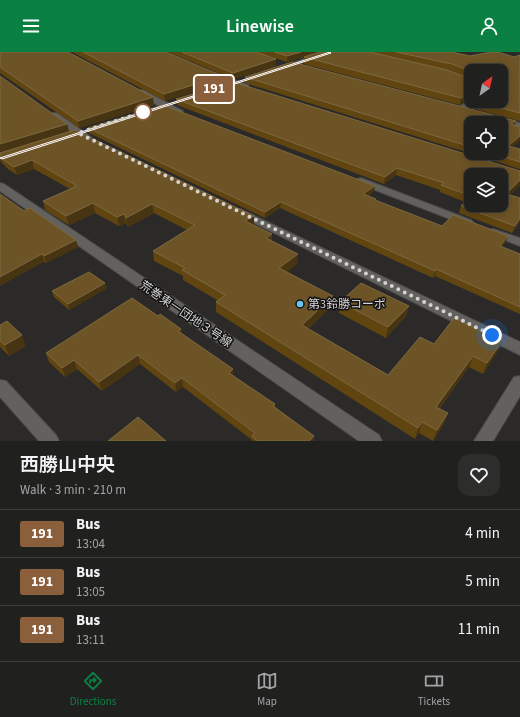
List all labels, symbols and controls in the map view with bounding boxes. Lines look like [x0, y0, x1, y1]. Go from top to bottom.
text: Linewise [226, 14, 294, 39]
icon: menu [20, 15, 42, 37]
icon: person [478, 15, 500, 37]
north arrow [464, 64, 508, 108]
map controls [464, 64, 508, 212]
line badge: 191 [191, 76, 237, 102]
text: 191 [203, 79, 225, 99]
unlabelled marker [134, 103, 152, 121]
button: locate [464, 116, 508, 160]
button: layers [464, 168, 508, 212]
street label: 荒巻東一団地３号線 [136, 277, 235, 352]
place label: 第3鈴勝コーポ [308, 296, 386, 313]
marker: 第3鈴勝コーポ [295, 299, 305, 309]
your location [482, 325, 502, 345]
text: 西勝山中央 [20, 452, 115, 479]
button: heart [458, 454, 500, 496]
text: Walk · 3 min · 210 m [20, 481, 126, 499]
text: Bus [76, 514, 100, 535]
text: 4 min [465, 523, 500, 544]
text: 191 [31, 524, 53, 544]
text: 13:04 [76, 535, 105, 553]
text: Bus [76, 562, 100, 583]
text: 5 min [465, 571, 500, 592]
text: 191 [31, 572, 53, 592]
text: 13:05 [76, 583, 105, 601]
text: Bus [76, 610, 100, 631]
text: 11 min [458, 619, 500, 640]
text: 191 [31, 620, 53, 640]
text: 13:11 [76, 631, 105, 649]
tab: Directions [70, 670, 116, 709]
tab: Map [256, 670, 278, 709]
tab: Tickets [418, 670, 450, 709]

